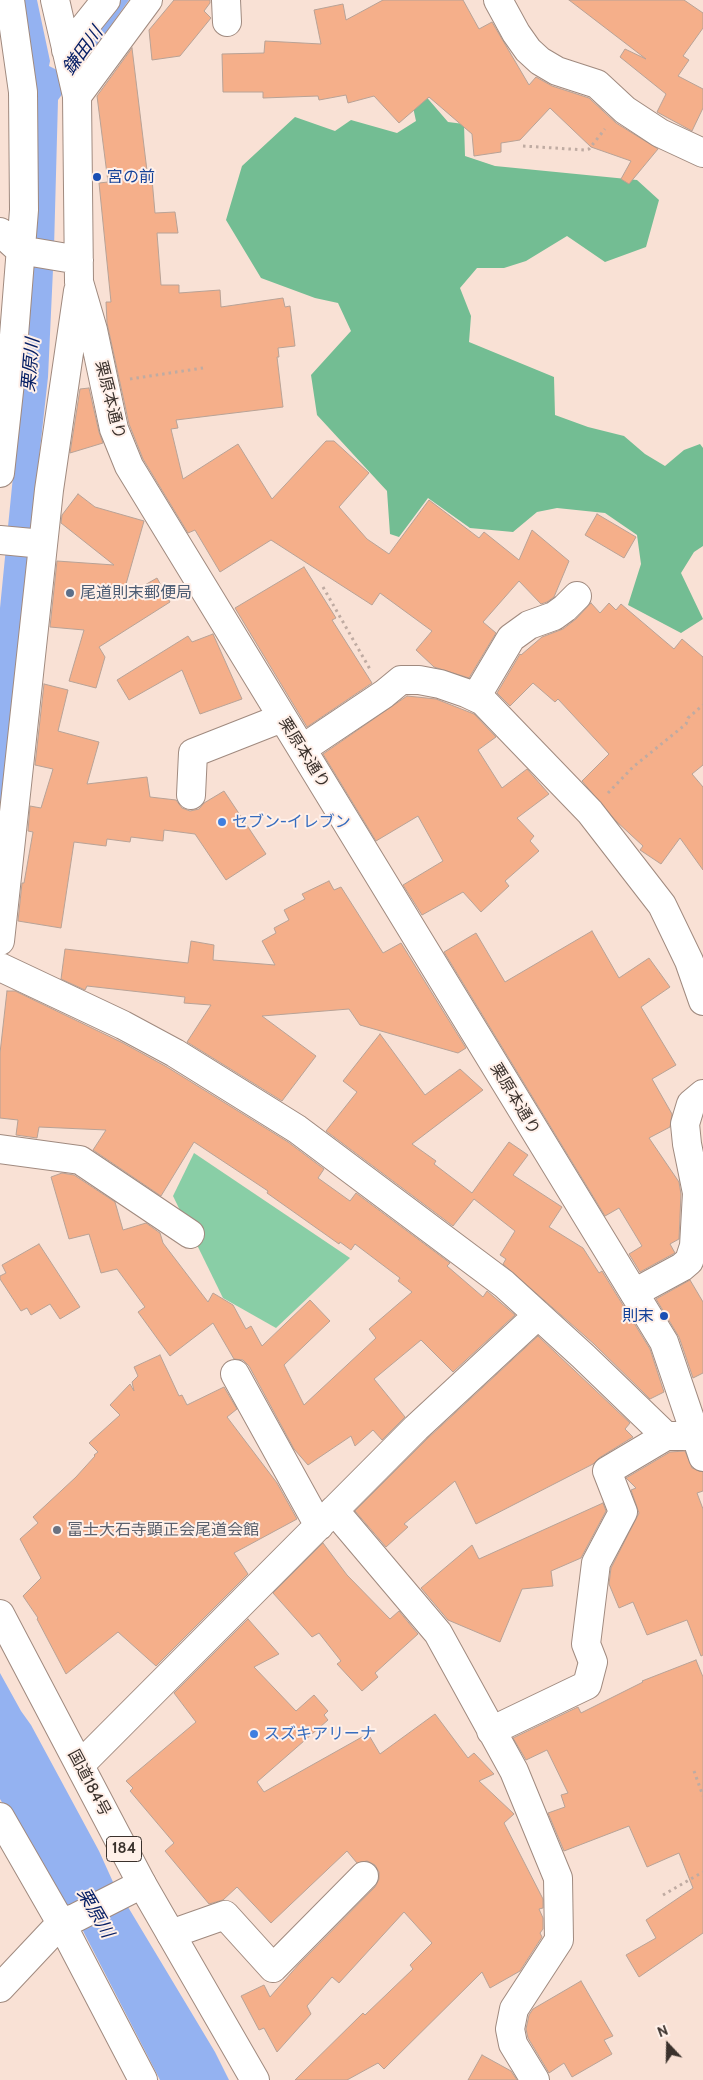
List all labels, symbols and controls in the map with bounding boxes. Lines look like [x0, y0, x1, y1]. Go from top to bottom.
water label: 鎌田川 [58, 23, 108, 79]
place label: 宮の前 [107, 167, 155, 187]
marker: 宮の前 [91, 171, 103, 183]
water label: 栗原川 [18, 337, 44, 393]
street label: 栗原本通り [91, 359, 129, 441]
place label: 尾道則末郵便局 [80, 583, 192, 603]
marker: 尾道則末郵便局 [64, 587, 76, 599]
street label: 栗原本通り [275, 714, 333, 792]
place label: セブン-イレブン [232, 812, 351, 832]
marker: セブン-イレブン [216, 816, 228, 828]
street label: 栗原本通り [486, 1060, 544, 1138]
place label: 則末 [622, 1306, 654, 1326]
marker: 則末 [658, 1310, 670, 1322]
place label: 冨士大石寺顕正会尾道会館 [67, 1520, 259, 1540]
marker: 冨士大石寺顕正会尾道会館 [51, 1524, 63, 1536]
place label: スズキアリーナ [264, 1724, 376, 1744]
marker: スズキアリーナ [248, 1728, 260, 1740]
street label: 国道184号 [64, 1747, 114, 1819]
road number: 184 [106, 1836, 142, 1862]
water label: 栗原川 [72, 1884, 118, 1942]
north arrow [643, 2020, 693, 2070]
text: N [655, 2021, 670, 2041]

